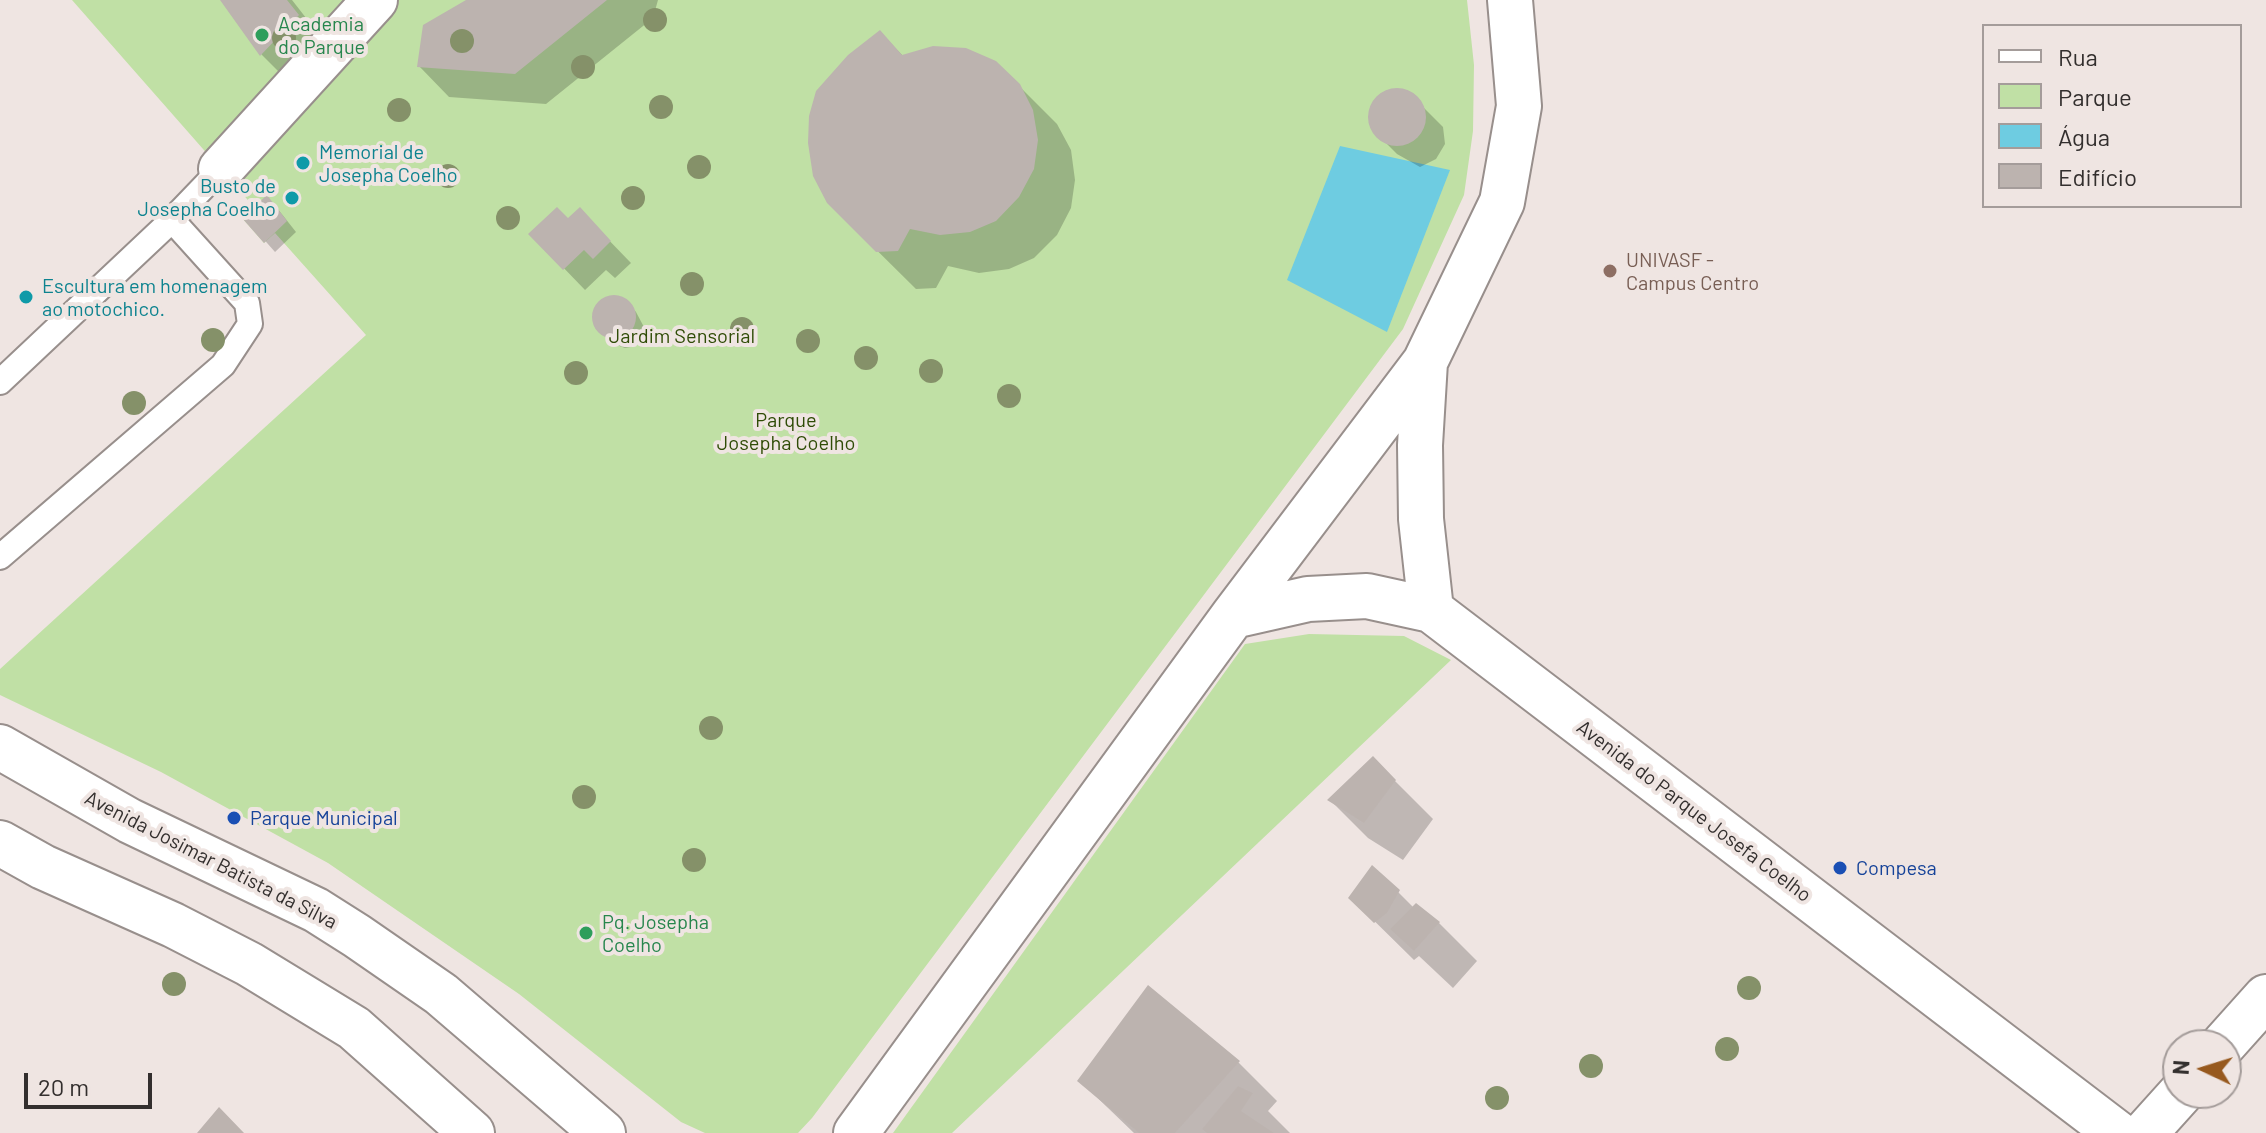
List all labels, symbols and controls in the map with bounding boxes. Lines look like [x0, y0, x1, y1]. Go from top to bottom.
place label: Academia do Parque [278, 12, 365, 59]
legend [1982, 24, 2242, 208]
marker: Academia do Parque [253, 26, 271, 44]
text: Rua [2058, 42, 2098, 71]
text: Parque [2058, 82, 2132, 111]
text: Água [2058, 122, 2110, 151]
place label: Memorial de Josepha Coelho [319, 140, 458, 187]
marker: Memorial de Josepha Coelho [294, 154, 312, 172]
text: Edifício [2058, 162, 2137, 191]
place label: Busto de Josepha Coelho [137, 174, 276, 221]
marker: Busto de Josepha Coelho [283, 189, 301, 207]
place label: UNIVASF - Campus Centro [1626, 248, 1759, 295]
marker: UNIVASF - Campus Centro [1601, 262, 1619, 280]
place label: Escultura em homenagem ao motochico. [42, 274, 268, 321]
marker: Escultura em homenagem ao motochico. [17, 288, 35, 306]
park label: Jardim Sensorial [609, 324, 755, 348]
park label: Parque Josepha Coelho [717, 408, 855, 455]
street label: Avenida do Parque Josefa Coelho [1572, 715, 1816, 907]
street label: Avenida Josimar Batista da Silva [81, 786, 341, 934]
place label: Parque Municipal [250, 806, 398, 830]
marker: Parque Municipal [225, 809, 243, 827]
place label: Compesa [1856, 856, 1937, 880]
marker: Compesa [1831, 859, 1849, 877]
place label: Pq. Josepha Coelho [602, 910, 709, 957]
marker: Pq. Josepha Coelho [577, 924, 595, 942]
north arrow [2162, 1029, 2242, 1109]
scale bar [28, 1057, 156, 1107]
text: N [2167, 1059, 2194, 1076]
text: 20 m [38, 1072, 89, 1101]

